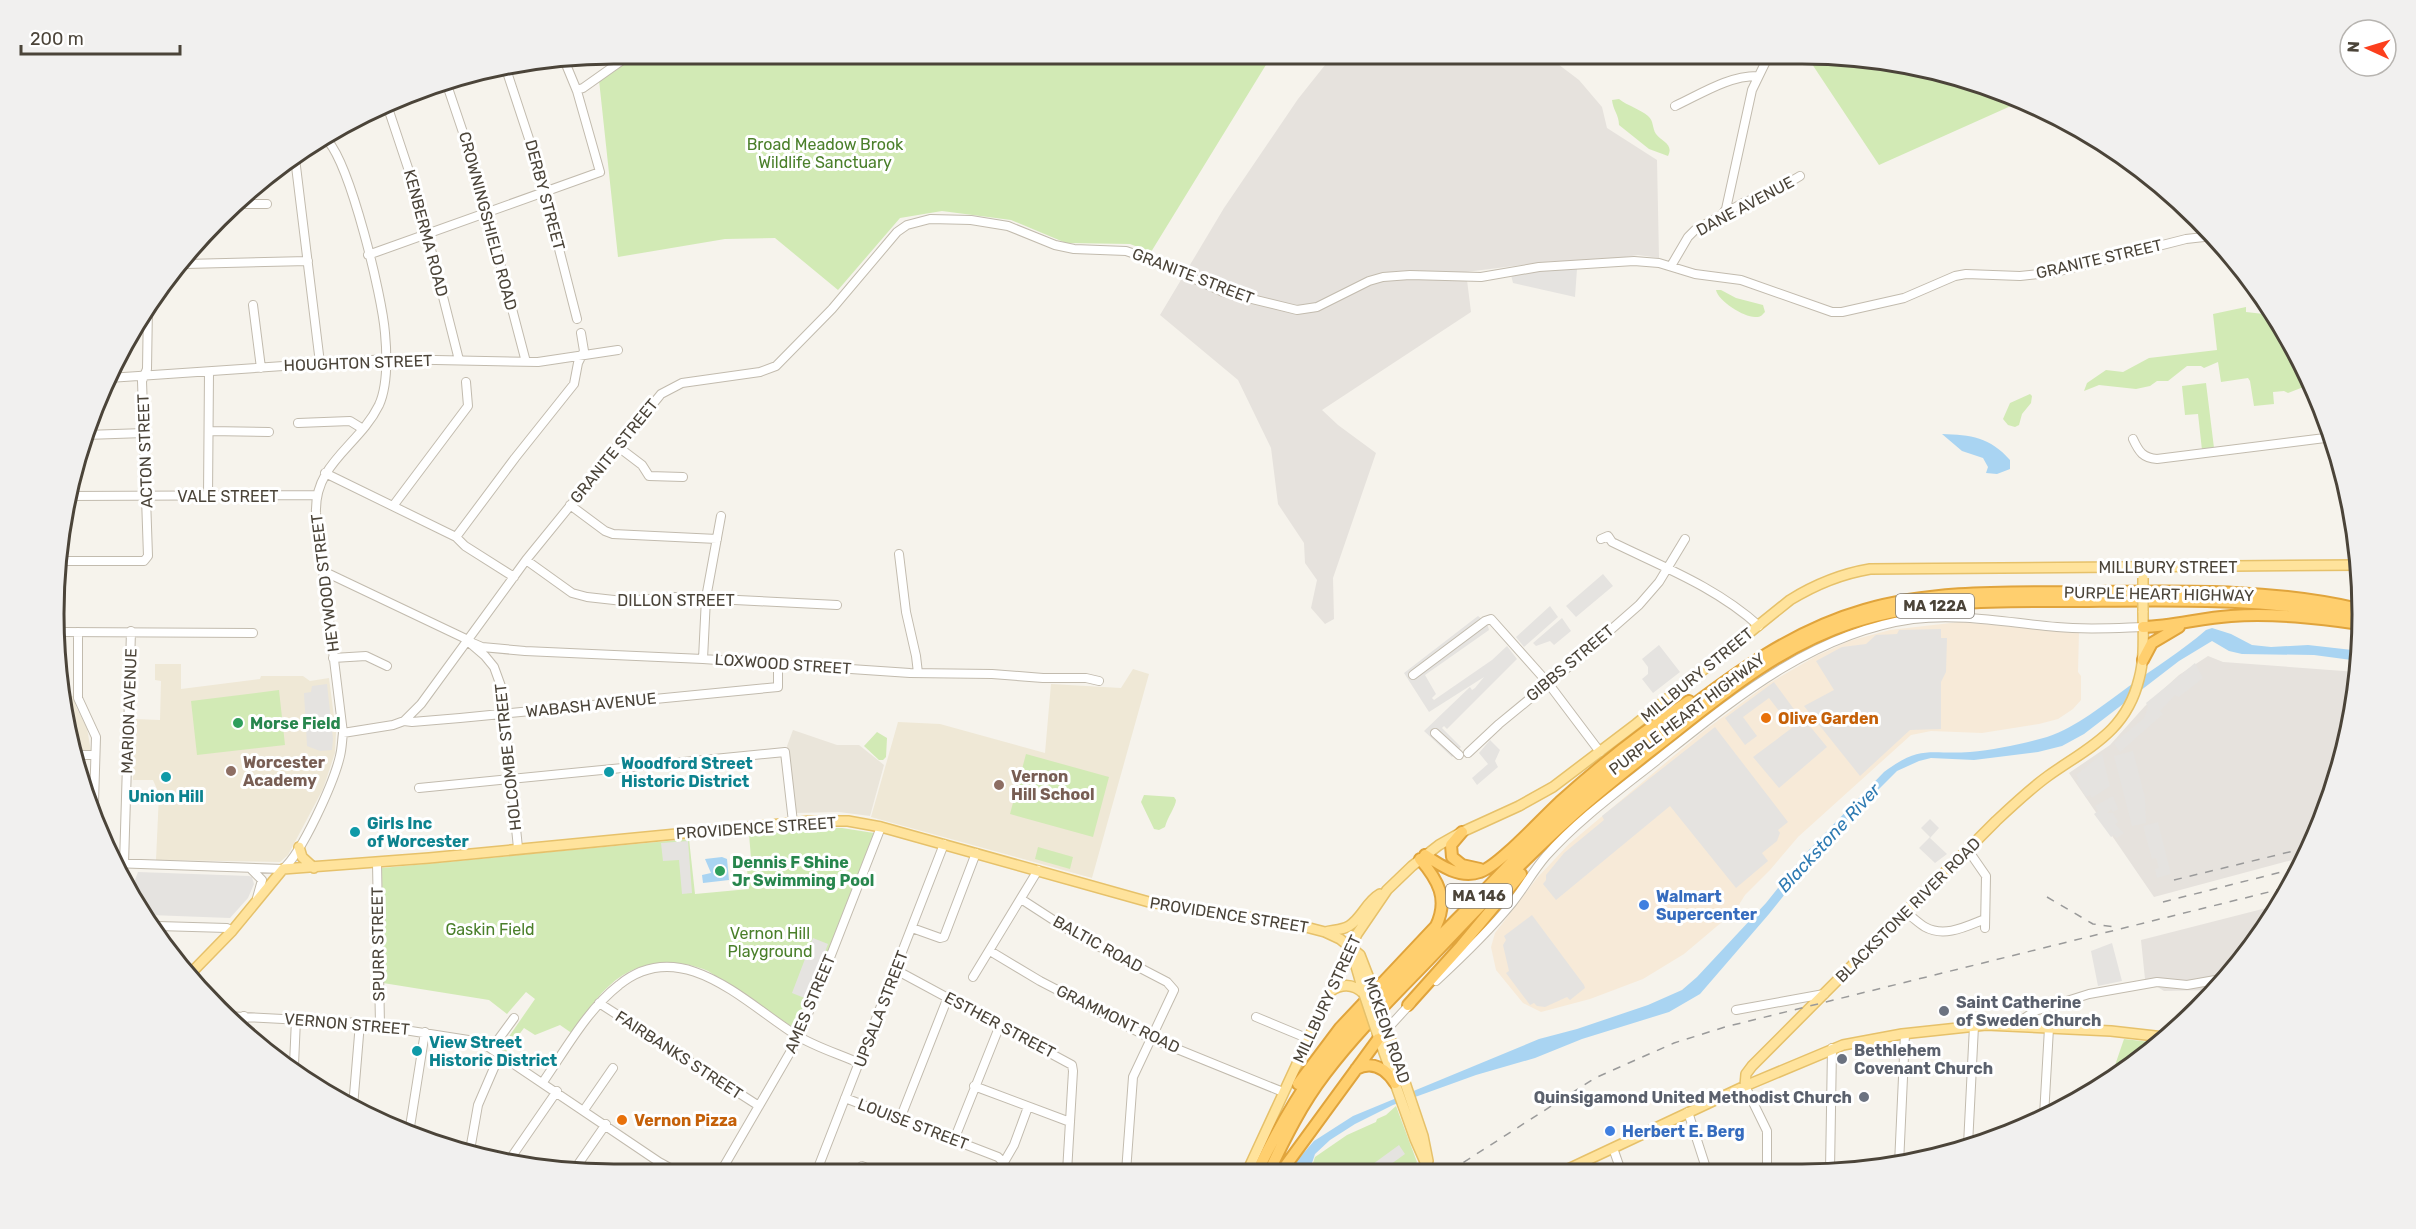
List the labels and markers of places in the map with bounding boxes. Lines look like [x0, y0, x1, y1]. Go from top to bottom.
place label: Olive Garden [1778, 709, 1879, 728]
marker: Olive Garden [1759, 711, 1773, 725]
place label: Morse Field [250, 714, 341, 733]
marker: Morse Field [231, 716, 245, 730]
place label: Worcester Academy [243, 753, 326, 790]
place label: Woodford Street Historic District [621, 754, 753, 791]
marker: Worcester Academy [224, 764, 238, 778]
marker: Woodford Street Historic District [602, 765, 616, 779]
place label: Vernon Hill School [1011, 767, 1095, 804]
marker: Union Hill [159, 770, 173, 784]
marker: Vernon Hill School [992, 778, 1006, 792]
place label: Union Hill [128, 787, 204, 806]
place label: Girls Inc of Worcester [367, 814, 469, 851]
marker: Girls Inc of Worcester [348, 825, 362, 839]
place label: Dennis F Shine Jr Swimming Pool [732, 853, 874, 890]
marker: Dennis F Shine Jr Swimming Pool [713, 864, 727, 878]
place label: Walmart Supercenter [1656, 887, 1758, 924]
marker: Walmart Supercenter [1637, 898, 1651, 912]
place label: Saint Catherine of Sweden Church [1956, 993, 2101, 1030]
marker: Saint Catherine of Sweden Church [1937, 1004, 1951, 1018]
place label: View Street Historic District [429, 1033, 558, 1070]
place label: Bethlehem Covenant Church [1854, 1041, 1993, 1078]
marker: View Street Historic District [410, 1044, 424, 1058]
marker: Bethlehem Covenant Church [1835, 1052, 1849, 1066]
place label: Quinsigamond United Methodist Church [1534, 1088, 1852, 1107]
marker: Quinsigamond United Methodist Church [1857, 1090, 1871, 1104]
place label: Vernon Pizza [634, 1111, 737, 1130]
marker: Vernon Pizza [615, 1113, 629, 1127]
place label: Herbert E. Berg [1622, 1122, 1745, 1141]
marker: Herbert E. Berg [1603, 1124, 1617, 1138]

